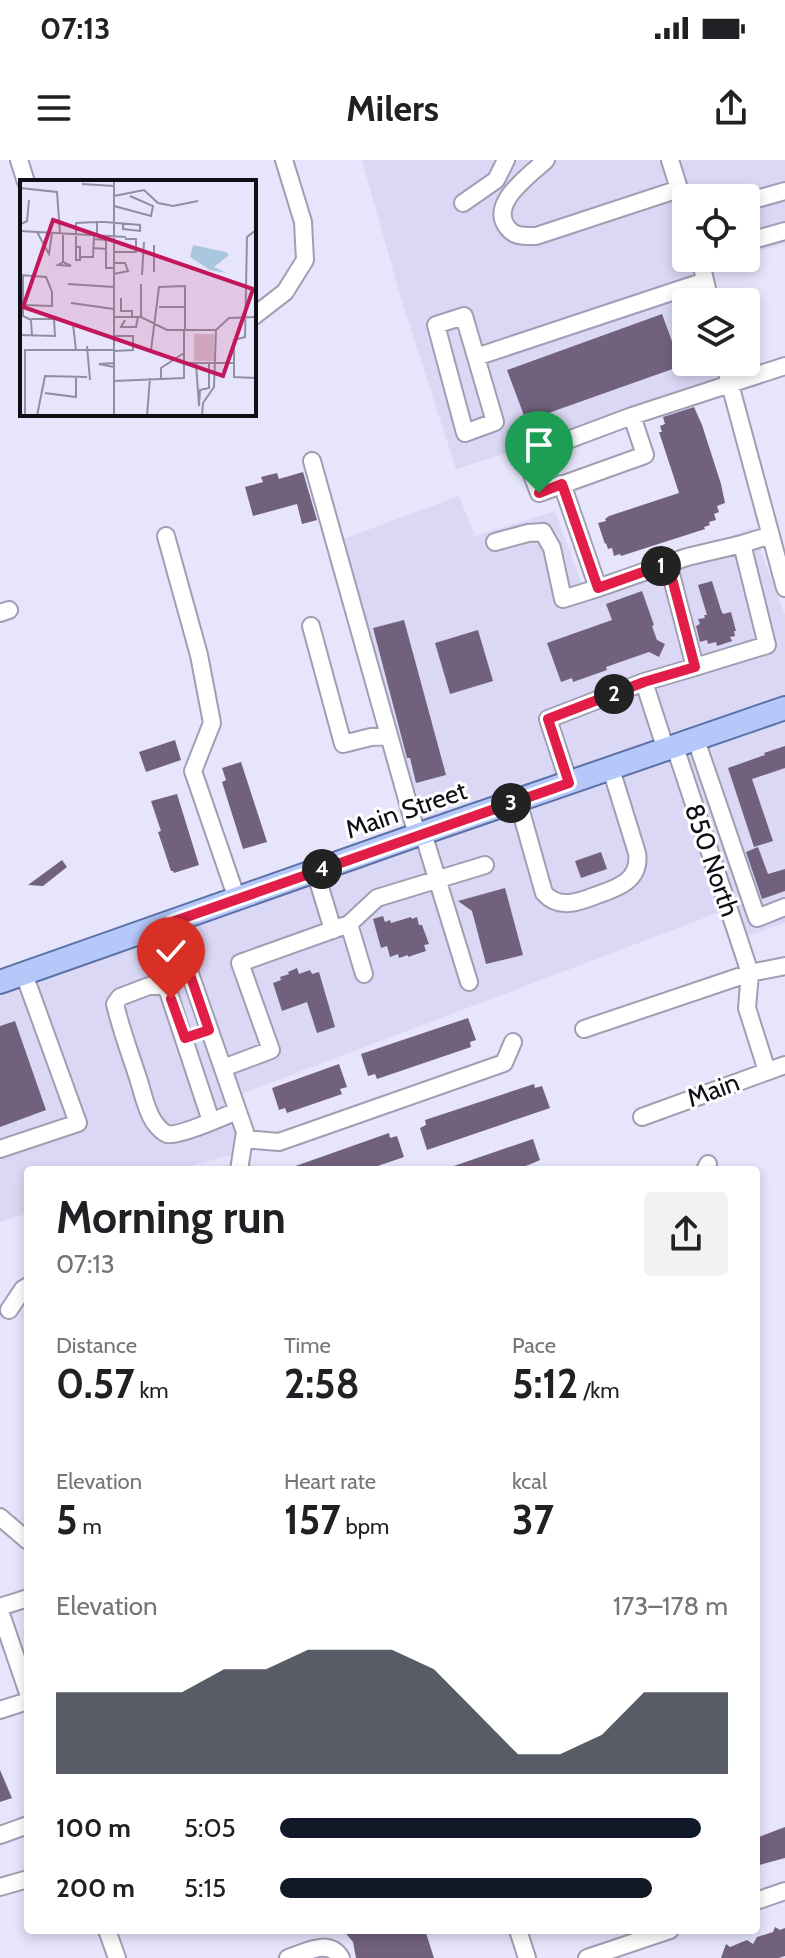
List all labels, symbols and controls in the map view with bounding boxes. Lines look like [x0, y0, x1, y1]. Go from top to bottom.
text: 07:13 [40, 10, 110, 47]
icon: menu [32, 86, 76, 130]
text: Milers [346, 86, 439, 130]
icon: share [709, 86, 753, 130]
inset map [20, 180, 256, 416]
map controls [672, 184, 760, 376]
button: locate [672, 184, 760, 272]
button: layers [672, 288, 760, 376]
pin [505, 411, 573, 493]
icon: arrive [517, 423, 561, 467]
pin: 1 [641, 546, 681, 586]
text: 1 [657, 552, 665, 579]
pin: 2 [594, 674, 634, 714]
text: 2 [608, 680, 620, 707]
street label: Main Street [341, 774, 471, 846]
pin: 3 [491, 783, 531, 823]
text: 3 [505, 789, 517, 816]
street label: 850 North [678, 799, 746, 921]
pin: 4 [302, 849, 342, 889]
text: 4 [315, 855, 329, 882]
pin [137, 917, 205, 999]
icon: check [149, 929, 193, 973]
street label: Main [682, 1066, 744, 1114]
text: Morning run [56, 1191, 286, 1244]
button: share [644, 1192, 728, 1276]
text: 07:13 [56, 1248, 115, 1280]
text: Distance [56, 1332, 137, 1359]
text: Time [284, 1332, 331, 1359]
text: Pace [512, 1332, 556, 1359]
text: 0.57 [56, 1359, 135, 1408]
text: 2:58 [284, 1359, 360, 1408]
text: 5:12 [512, 1359, 578, 1408]
text: km [135, 1377, 169, 1404]
text: /km [578, 1377, 620, 1404]
text: Elevation [56, 1468, 142, 1495]
text: Heart rate [284, 1468, 376, 1495]
text: kcal [512, 1468, 547, 1495]
text: 5 [56, 1495, 77, 1544]
text: 157 [284, 1495, 341, 1544]
text: 37 [512, 1495, 554, 1544]
text: m [77, 1513, 102, 1540]
text: bpm [341, 1513, 389, 1540]
text: Elevation [56, 1590, 158, 1622]
text: 173–178 m [613, 1590, 728, 1622]
text: 100 m [56, 1812, 131, 1844]
text: 5:05 [184, 1812, 236, 1844]
text: 200 m [56, 1872, 135, 1904]
text: 5:15 [184, 1872, 226, 1904]

